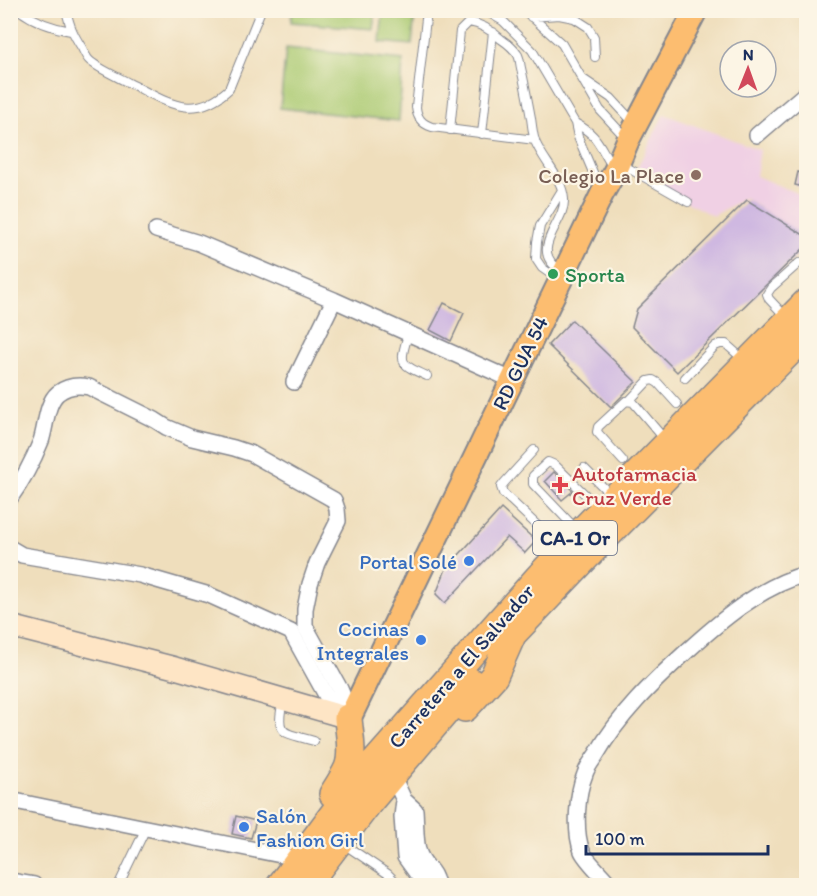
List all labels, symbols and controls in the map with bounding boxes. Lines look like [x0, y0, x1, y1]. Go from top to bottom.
north arrow [718, 39, 778, 99]
text: N [743, 45, 754, 64]
place label: Colegio La Place [538, 163, 684, 188]
marker: Colegio La Place [689, 168, 703, 182]
place label: Sporta [565, 262, 625, 287]
marker: Sporta [546, 267, 560, 281]
street label: RD GUA 54 [487, 312, 554, 414]
place label: Autofarmacia Cruz Verde [572, 461, 697, 510]
marker: Autofarmacia Cruz Verde [553, 478, 567, 492]
road number: CA-1 Or [533, 521, 617, 555]
place label: Portal Solé [359, 549, 457, 574]
marker: Portal Solé [462, 554, 476, 568]
street label: Carretera a El Salvador [383, 578, 540, 753]
place label: Cocinas Integrales [316, 616, 409, 665]
marker: Cocinas Integrales [414, 633, 428, 647]
place label: Salón Fashion Girl [256, 803, 364, 852]
scale bar [586, 818, 768, 856]
marker: Salón Fashion Girl [237, 820, 251, 834]
text: 100 m [595, 828, 645, 850]

